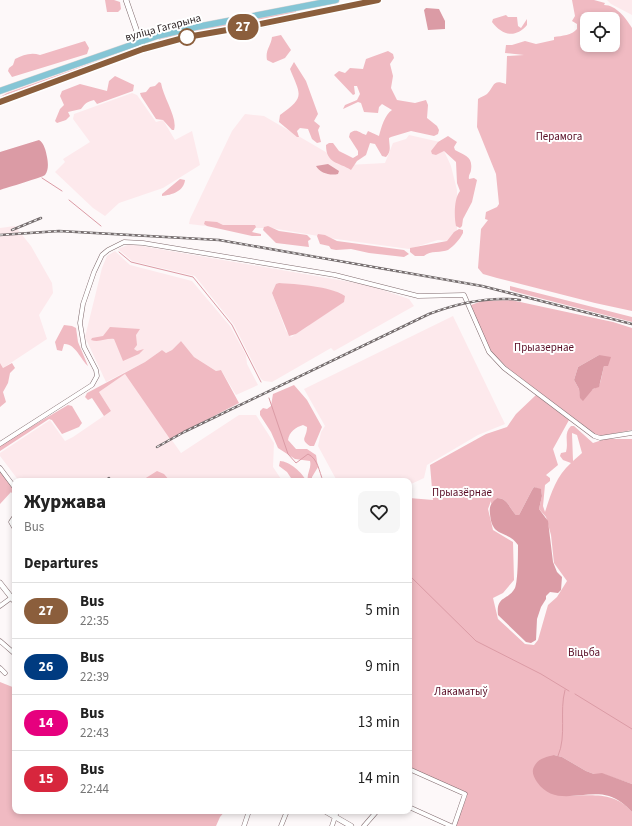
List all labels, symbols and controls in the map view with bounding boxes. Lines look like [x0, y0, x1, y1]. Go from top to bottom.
street label: вуліца Гагарына [124, 10, 203, 45]
map controls [580, 12, 620, 52]
button: locate [580, 12, 620, 52]
line badge: 27 [225, 14, 261, 40]
text: 27 [236, 17, 250, 37]
unlabelled marker [178, 28, 196, 46]
park label: Перамога [536, 129, 582, 144]
park label: Прыазернае [514, 340, 574, 355]
park label: Прыазёрнае [432, 485, 492, 500]
text: Журжава [24, 489, 106, 516]
button: heart [358, 491, 400, 533]
text: Bus [24, 518, 44, 536]
text: Departures [24, 553, 98, 574]
text: Bus [80, 591, 104, 612]
text: 5 min [365, 600, 400, 621]
text: 27 [39, 601, 53, 621]
text: 22:35 [80, 612, 109, 630]
park label: Віцьба [568, 645, 600, 660]
text: Bus [80, 647, 104, 668]
text: 9 min [365, 656, 400, 677]
text: 26 [39, 657, 53, 677]
text: 22:39 [80, 668, 109, 686]
park label: Лакаматыў [434, 684, 488, 699]
text: Bus [80, 703, 104, 724]
text: 13 min [358, 712, 400, 733]
text: 14 [39, 713, 53, 733]
text: 22:43 [80, 724, 109, 742]
text: Bus [80, 759, 104, 780]
text: 14 min [358, 768, 400, 789]
text: 15 [39, 769, 53, 789]
text: 22:44 [80, 780, 109, 798]

